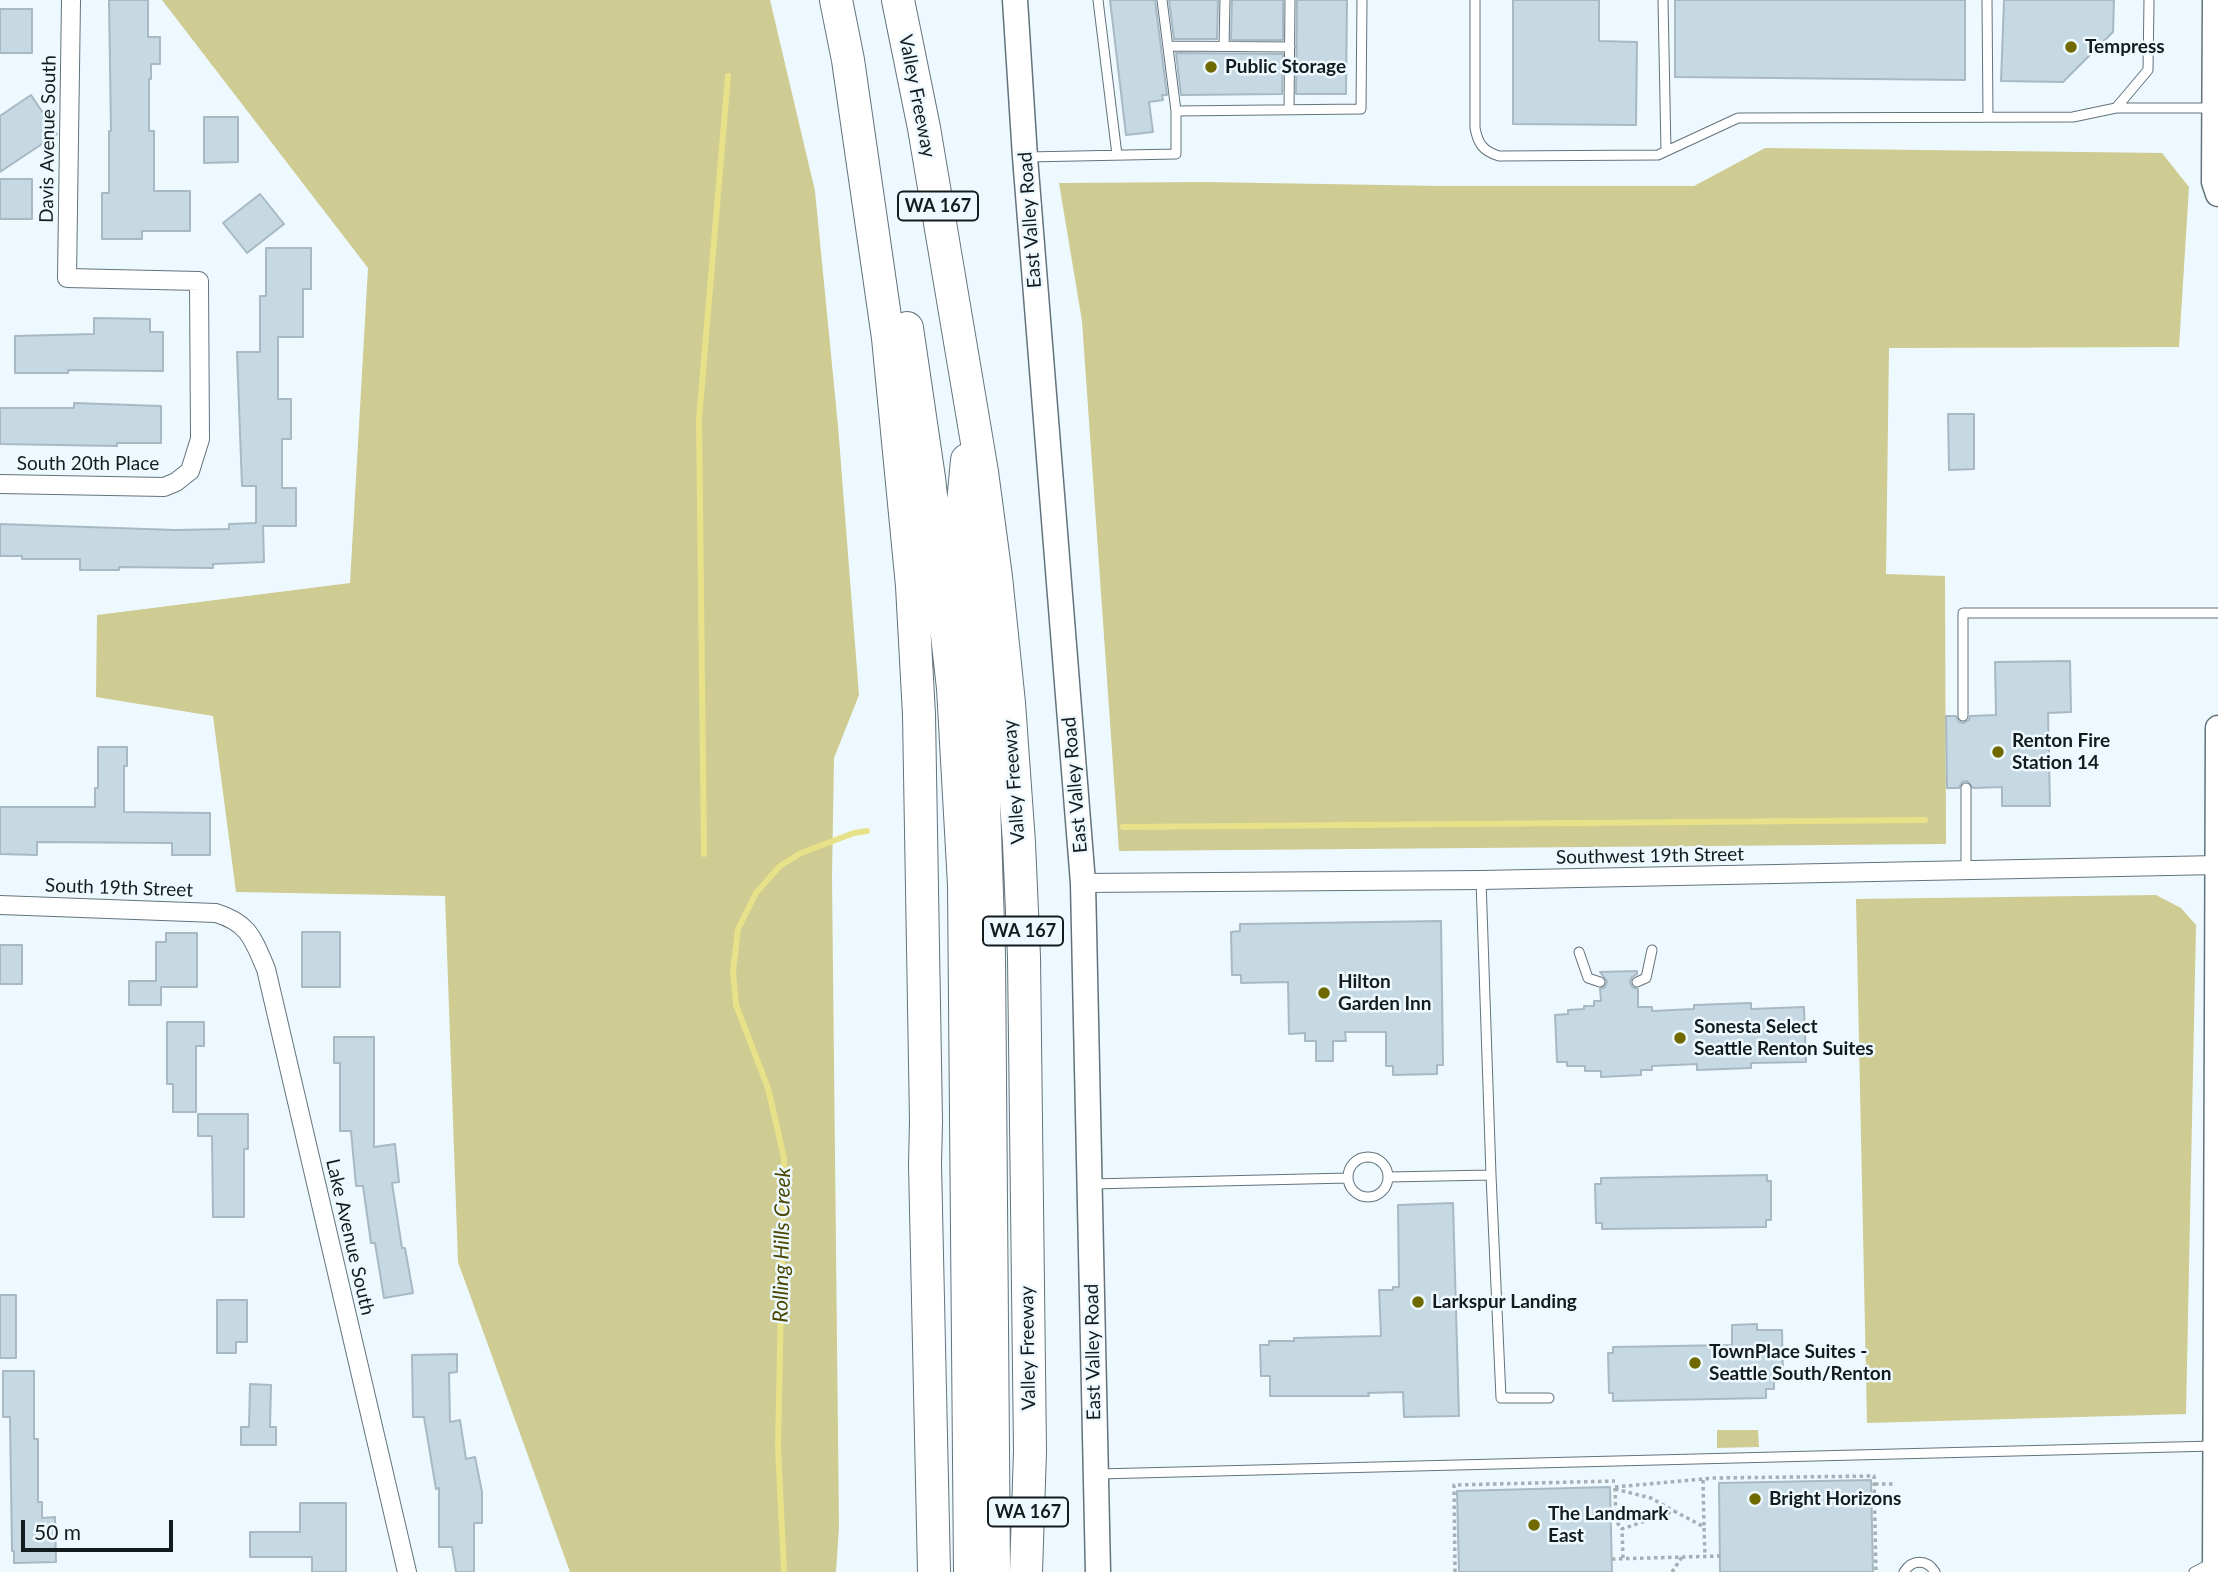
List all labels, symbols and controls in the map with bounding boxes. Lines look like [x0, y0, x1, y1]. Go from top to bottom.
street label: Valley Freeway [894, 33, 940, 159]
place label: Tempress [2085, 36, 2165, 58]
marker: Tempress [2063, 39, 2079, 55]
street label: Davis Avenue South [35, 55, 61, 223]
place label: Public Storage [1225, 56, 1346, 78]
marker: Public Storage [1203, 59, 1219, 75]
street label: East Valley Road [1014, 151, 1046, 289]
road number: WA 167 [898, 191, 978, 220]
street label: South 20th Place [17, 453, 159, 475]
street label: East Valley Road [1058, 716, 1092, 854]
street label: Valley Freeway [998, 719, 1030, 845]
place label: Renton Fire Station 14 [2012, 730, 2110, 774]
marker: Renton Fire Station 14 [1990, 744, 2006, 760]
street label: Southwest 19th Street [1556, 843, 1744, 869]
street label: South 19th Street [45, 874, 193, 902]
road number: WA 167 [983, 916, 1063, 946]
place label: Hilton Garden Inn [1338, 971, 1431, 1015]
marker: Hilton Garden Inn [1316, 985, 1332, 1001]
place label: Sonesta Select Seattle Renton Suites [1694, 1016, 1874, 1060]
marker: Sonesta Select Seattle Renton Suites [1672, 1030, 1688, 1046]
street label: Lake Avenue South [321, 1156, 379, 1318]
water label: Rolling Hills Creek [768, 1167, 796, 1323]
street label: East Valley Road [1080, 1283, 1106, 1421]
street label: Valley Freeway [1016, 1286, 1040, 1410]
place label: Larkspur Landing [1432, 1291, 1577, 1313]
marker: Larkspur Landing [1410, 1294, 1426, 1310]
place label: TownPlace Suites - Seattle South/Renton [1709, 1341, 1891, 1385]
marker: TownPlace Suites - Seattle South/Renton [1687, 1355, 1703, 1371]
place label: Bright Horizons [1769, 1488, 1901, 1510]
marker: Bright Horizons [1747, 1491, 1763, 1507]
road number: WA 167 [988, 1498, 1068, 1526]
place label: The Landmark East [1548, 1503, 1669, 1547]
scale bar [24, 1506, 177, 1550]
marker: The Landmark East [1526, 1517, 1542, 1533]
text: 50 m [34, 1519, 81, 1544]

